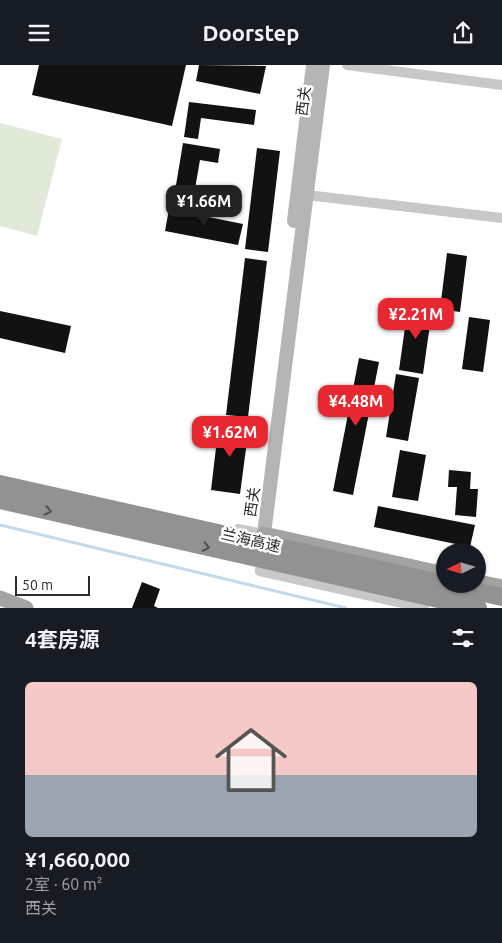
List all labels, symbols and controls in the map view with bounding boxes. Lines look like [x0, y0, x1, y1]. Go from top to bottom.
icon: menu [25, 19, 53, 47]
icon: share [449, 19, 477, 47]
text: Doorstep [203, 20, 299, 45]
street label: 西关 [293, 85, 313, 117]
pin: ¥1.66M [163, 185, 245, 227]
text: ¥1.66M [177, 192, 231, 210]
pin: ¥2.21M [375, 297, 457, 340]
text: ¥2.21M [389, 305, 443, 323]
pin: ¥4.48M [315, 385, 397, 427]
text: ¥4.48M [329, 392, 383, 410]
pin: ¥1.62M [189, 415, 271, 458]
text: ¥1.62M [203, 423, 257, 441]
street label: 西关 [241, 486, 263, 518]
one-way arrow [43, 505, 52, 516]
street label: 兰海高速 [220, 525, 282, 555]
one-way arrow [202, 541, 211, 552]
north arrow [436, 543, 486, 593]
map controls [436, 543, 486, 593]
scale bar [15, 573, 90, 596]
text: 50 m [22, 577, 53, 593]
icon: filters [449, 624, 477, 652]
text: 4套房源 [25, 627, 100, 651]
icon: home [206, 715, 296, 805]
text: ¥1,660,000 [25, 847, 130, 871]
text: 2室 · 60 m² [25, 875, 103, 893]
text: 西关 [25, 899, 57, 917]

